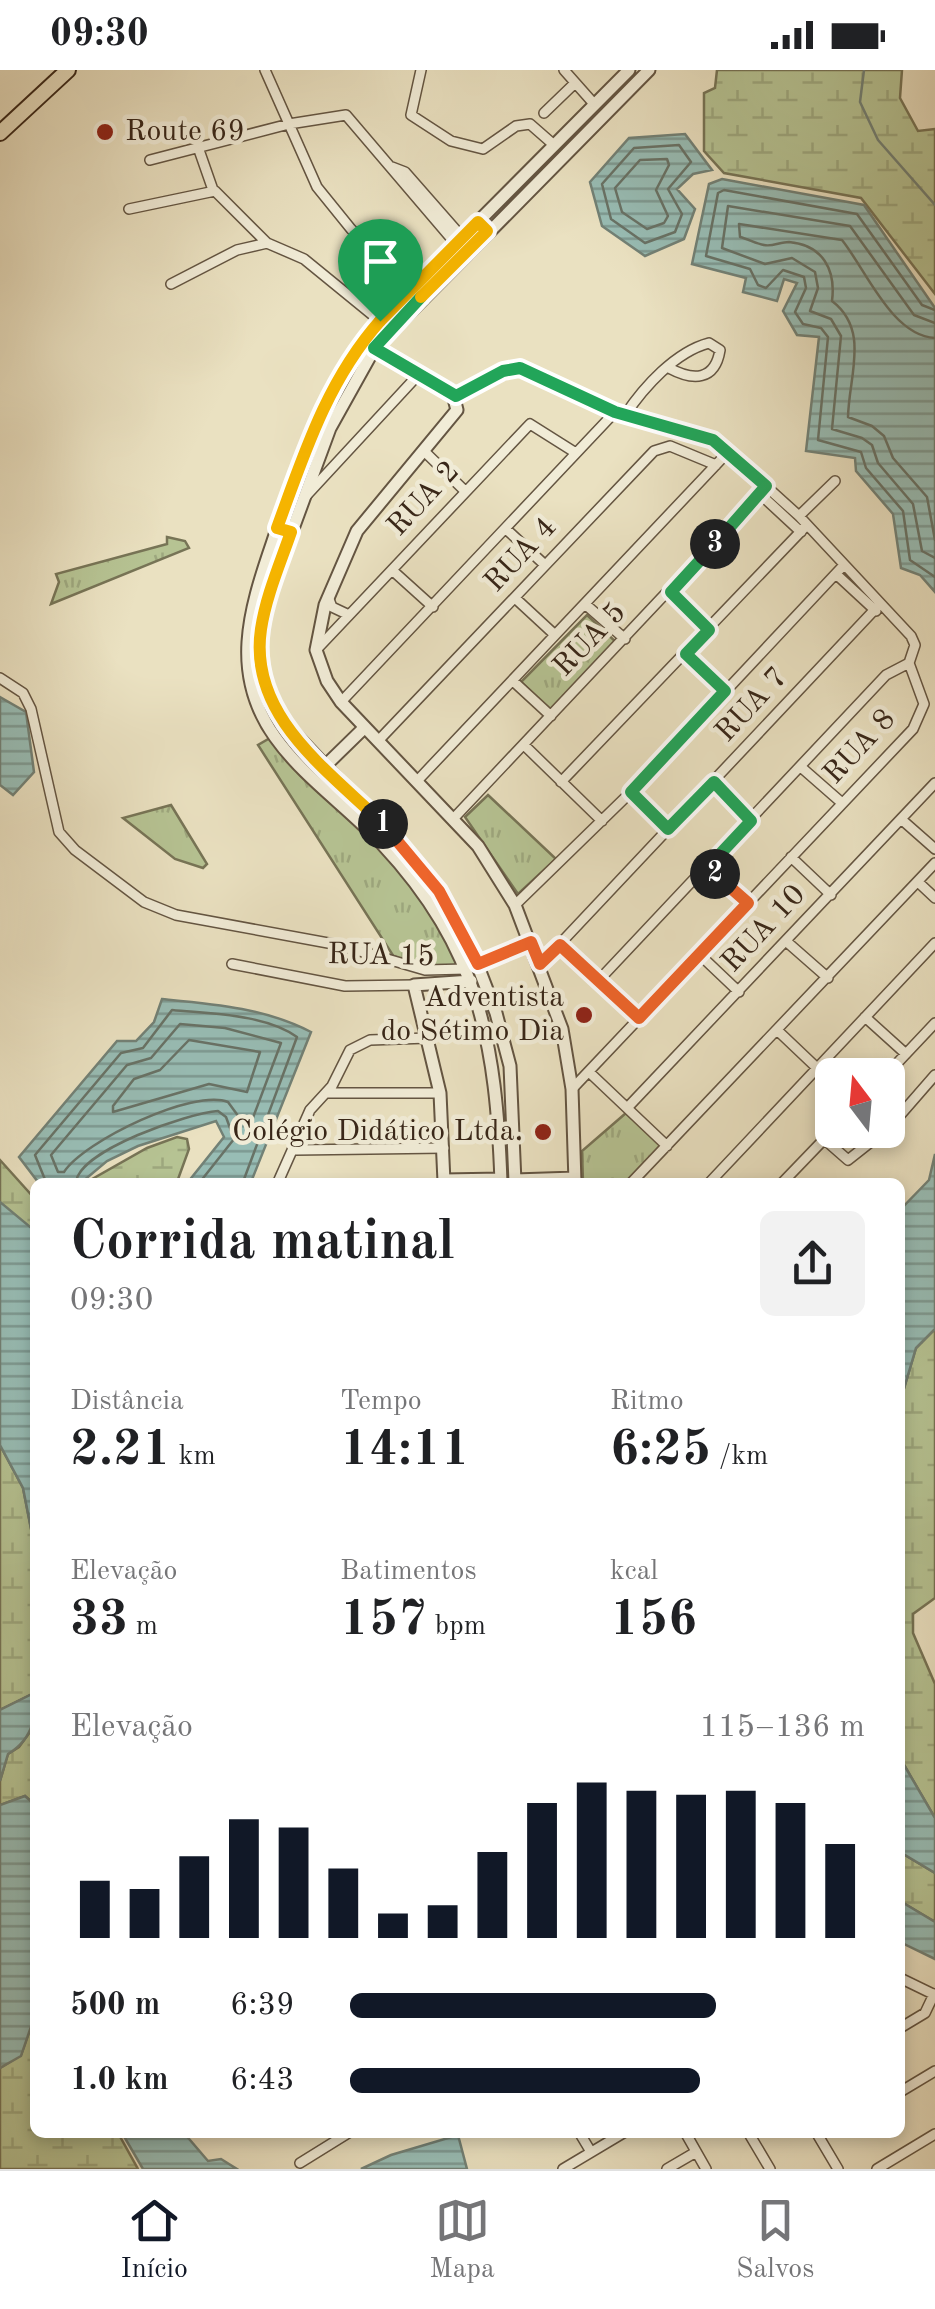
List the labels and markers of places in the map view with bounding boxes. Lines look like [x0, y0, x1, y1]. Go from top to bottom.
place label: Route 69 [125, 117, 245, 147]
marker: Route 69 [94, 121, 116, 143]
pin [338, 219, 423, 322]
pin: 3 [690, 519, 740, 569]
pin: 1 [358, 799, 408, 849]
pin: 2 [690, 849, 740, 899]
place label: Adventista do Sétimo Dia [381, 983, 564, 1047]
marker: Adventista do Sétimo Dia [573, 1004, 595, 1026]
place label: Colégio Didático Ltda. [232, 1117, 523, 1147]
marker: Colégio Didático Ltda. [532, 1121, 554, 1143]

